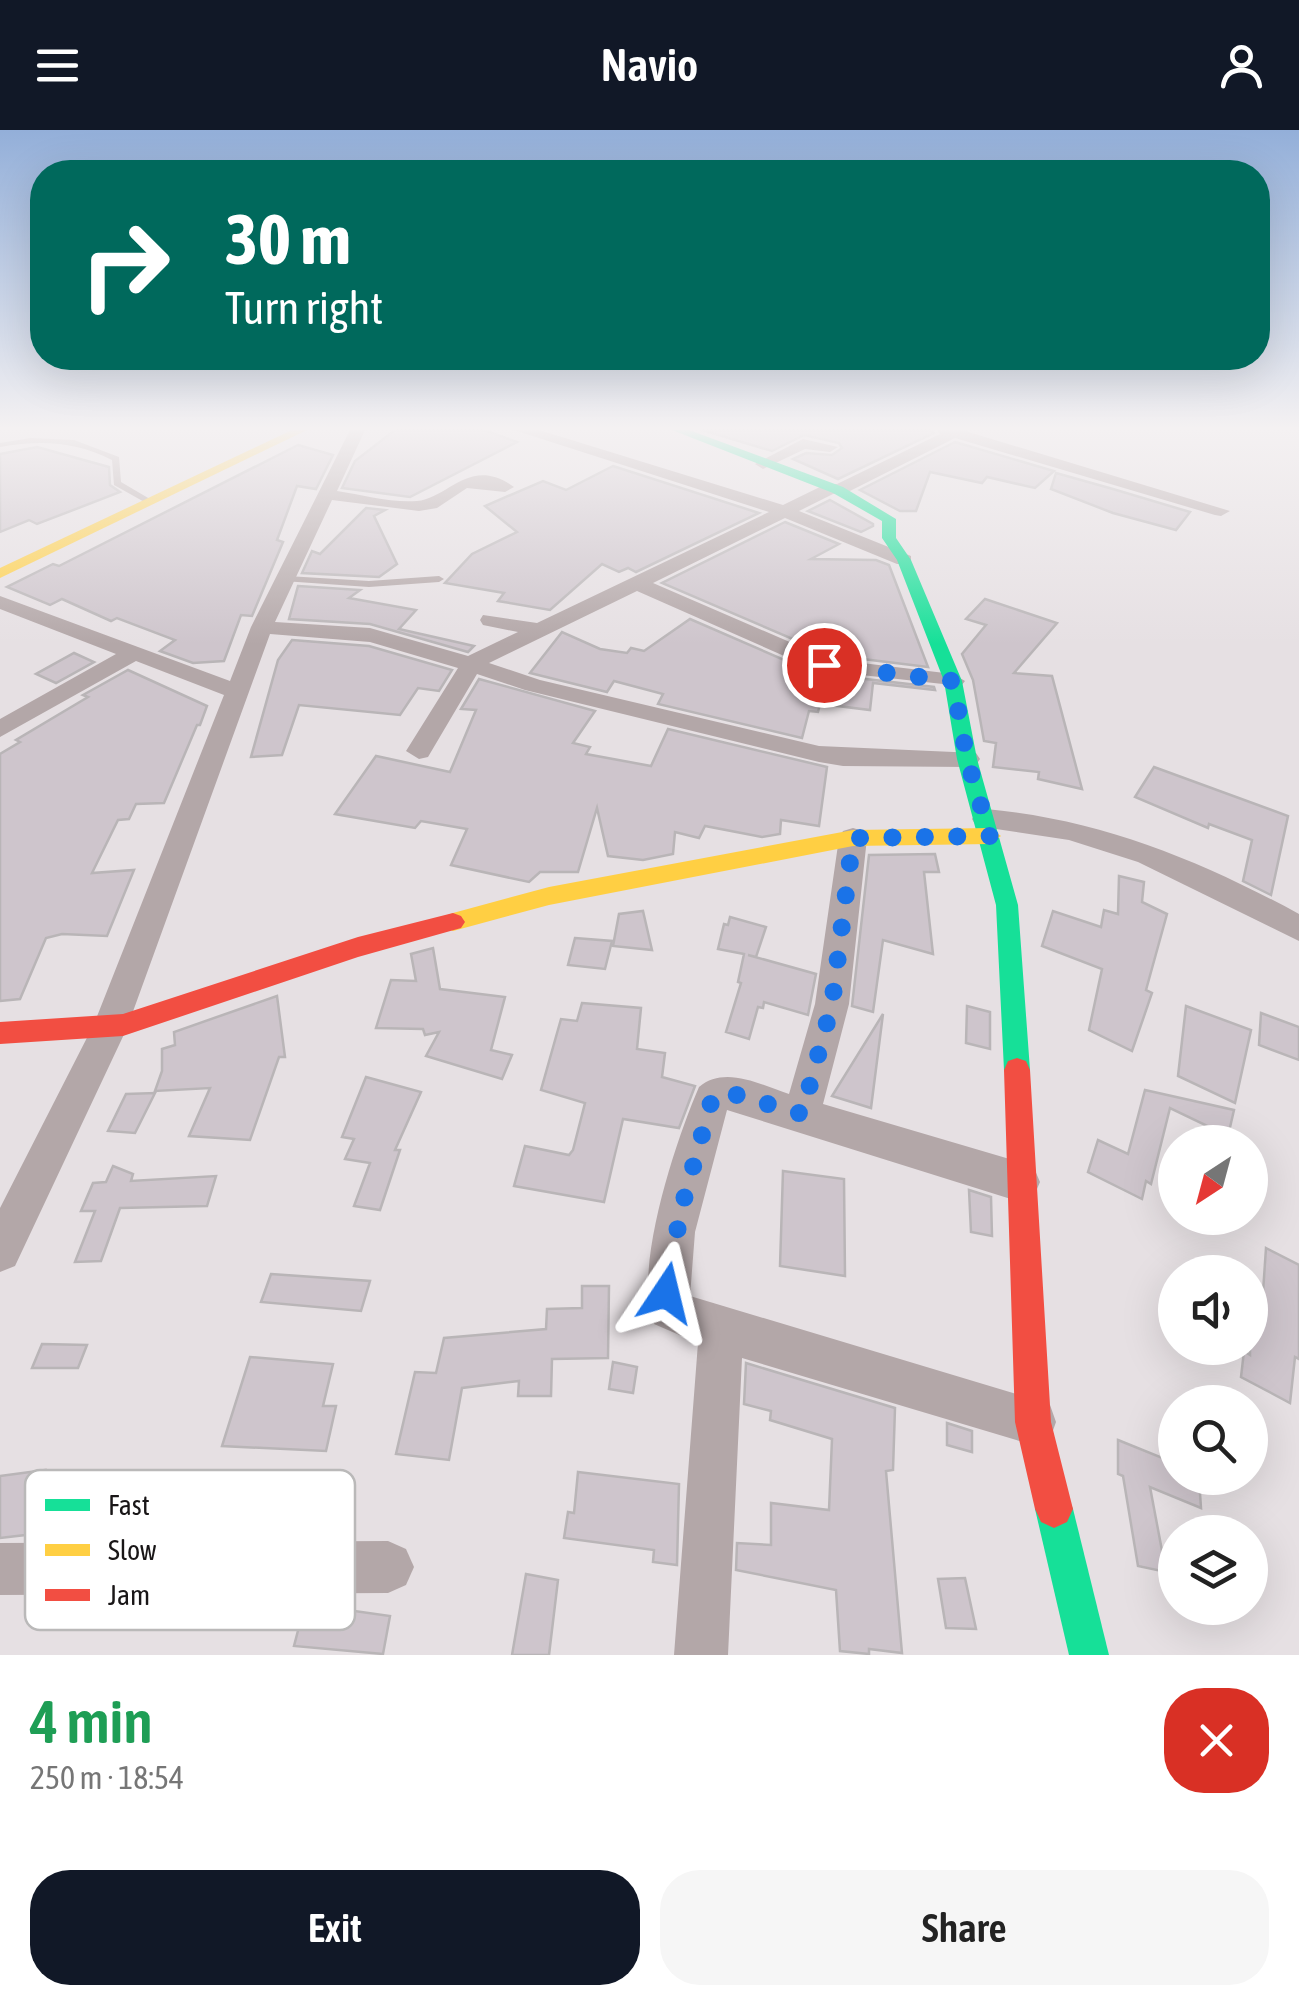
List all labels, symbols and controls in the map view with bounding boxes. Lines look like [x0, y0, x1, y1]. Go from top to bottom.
icon: menu [30, 38, 85, 93]
icon: person [1214, 38, 1269, 93]
text: Navio [601, 39, 698, 91]
text: 30 m [225, 199, 351, 279]
icon: right [60, 200, 190, 330]
text: Turn right [225, 282, 383, 334]
pin [782, 623, 867, 708]
icon: arrive [797, 638, 852, 693]
north arrow [1158, 1125, 1268, 1235]
map controls [1158, 1125, 1268, 1625]
position arrow [614, 1241, 718, 1345]
button: sound [1158, 1255, 1268, 1365]
button: search [1158, 1385, 1268, 1495]
legend [25, 1470, 355, 1630]
text: Fast [108, 1489, 150, 1521]
button: layers [1158, 1515, 1268, 1625]
text: Slow [108, 1534, 157, 1566]
text: Jam [108, 1579, 150, 1611]
text: 4 min [30, 1687, 153, 1756]
button: close [1164, 1688, 1269, 1793]
text: 250 m · 18:54 [30, 1759, 184, 1796]
button: Exit [30, 1870, 640, 1985]
button: Share [660, 1870, 1269, 1985]

